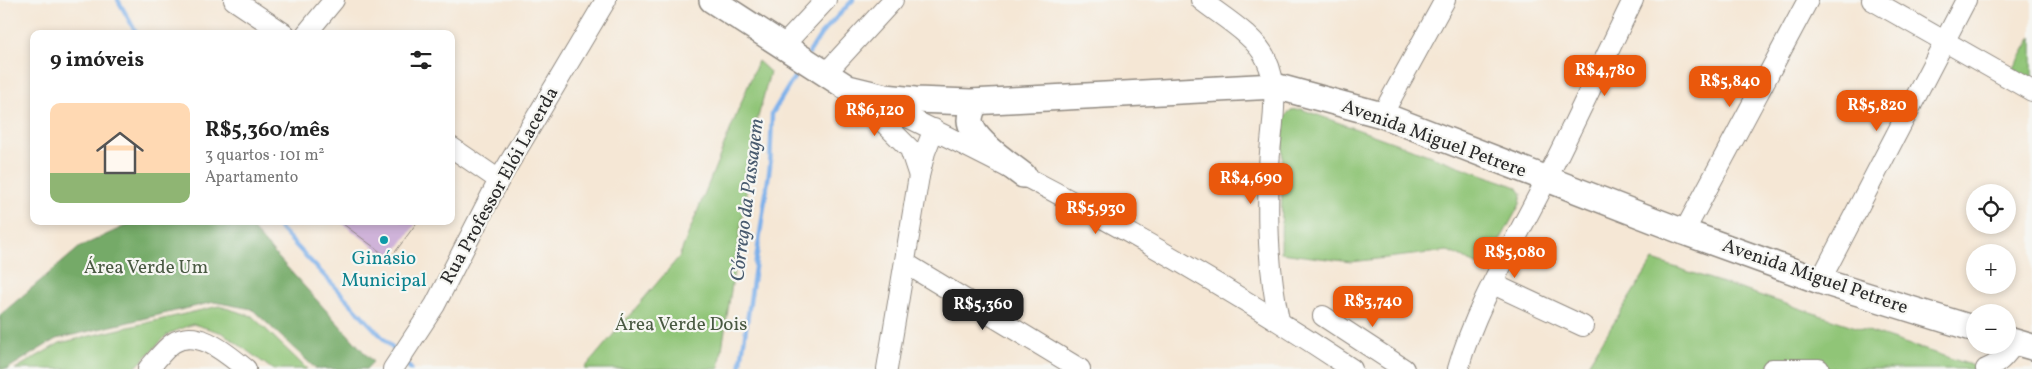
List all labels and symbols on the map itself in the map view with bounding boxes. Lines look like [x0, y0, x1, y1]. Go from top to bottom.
pin: R$4,780 [1559, 54, 1651, 97]
pin: R$5,840 [1684, 66, 1776, 108]
street label: Rua Professor Elói Lacerda [435, 83, 565, 289]
pin: R$5,820 [1831, 90, 1923, 132]
street label: Avenida Miguel Petrere [1338, 93, 1530, 185]
pin: R$6,120 [829, 94, 921, 137]
water label: Córrego da Passagem [724, 117, 772, 283]
pin: R$4,690 [1205, 162, 1297, 205]
pin: R$5,930 [1050, 192, 1142, 235]
street label: Avenida Miguel Petrere [1719, 233, 1911, 321]
marker: Ginásio Municipal [378, 234, 390, 246]
pin: R$5,080 [1469, 236, 1561, 279]
place label: Ginásio Municipal [341, 246, 427, 294]
park label: Área Verde Um [84, 255, 208, 281]
pin: R$3,740 [1327, 286, 1419, 328]
pin: R$5,360 [937, 288, 1029, 331]
park label: Área Verde Dois [615, 312, 747, 338]

